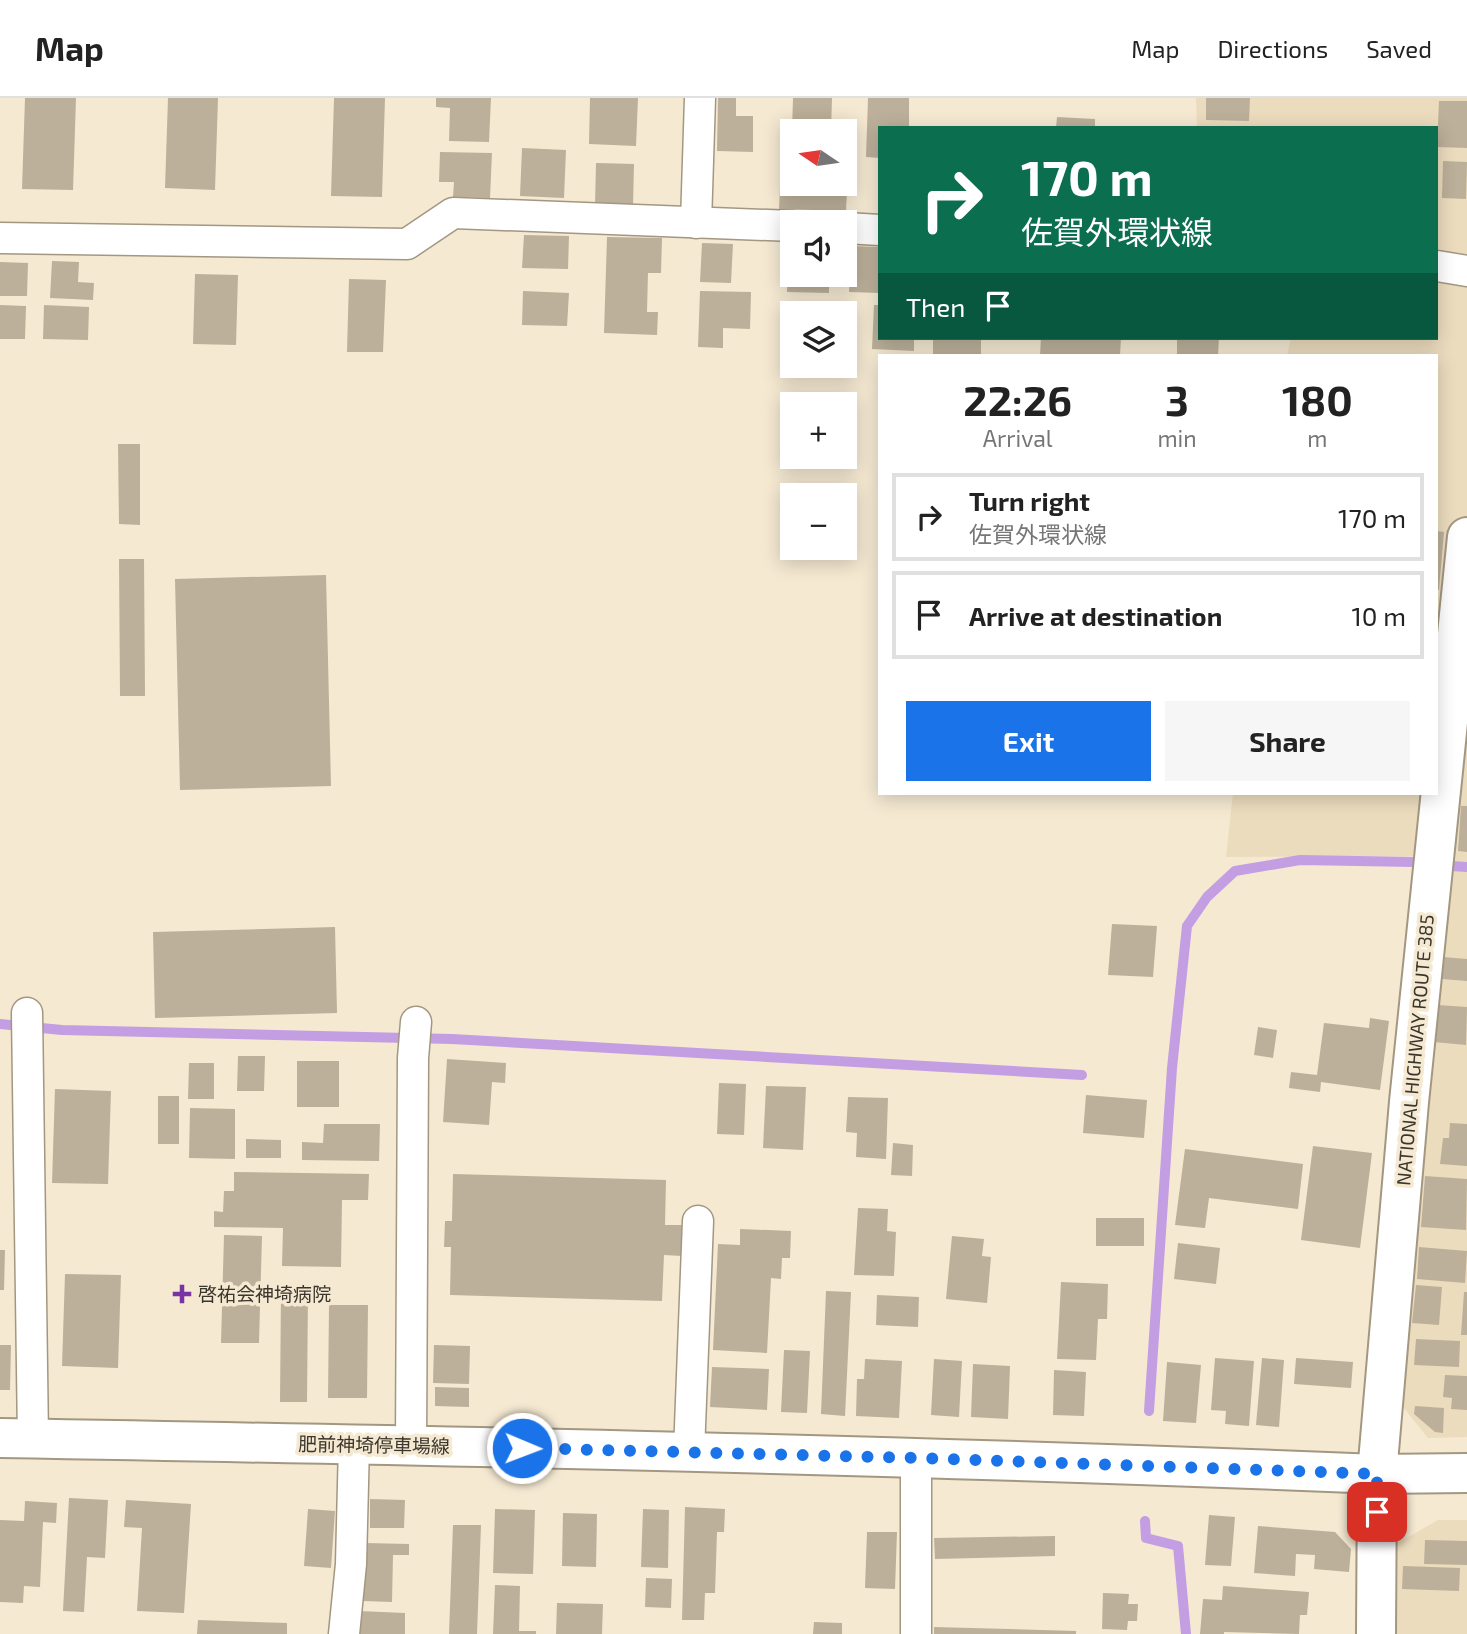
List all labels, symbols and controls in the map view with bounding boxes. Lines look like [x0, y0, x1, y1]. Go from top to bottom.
text: Map [35, 28, 104, 68]
text: Map [1131, 34, 1179, 63]
text: Directions [1217, 34, 1328, 63]
text: Saved [1366, 34, 1432, 63]
north arrow [780, 119, 858, 196]
map controls [780, 119, 857, 560]
text: 170 m [1021, 147, 1153, 206]
icon: right [906, 154, 997, 245]
button: sound [780, 210, 857, 287]
text: 佐賀外環状線 [1021, 212, 1213, 250]
icon: arrive [979, 287, 1017, 325]
text: Then [906, 291, 965, 322]
button: layers [780, 301, 857, 378]
text: 22:26 [963, 374, 1072, 424]
text: 3 [1165, 374, 1189, 424]
text: 180 [1282, 374, 1353, 424]
button: + [780, 392, 857, 469]
text: Arrival [983, 424, 1053, 452]
text: min [1157, 424, 1197, 452]
text: m [1307, 424, 1327, 452]
button: − [780, 483, 857, 560]
text: Turn right [969, 485, 1090, 516]
icon: right [910, 498, 948, 536]
text: 170 m [1338, 502, 1406, 533]
text: 佐賀外環状線 [969, 520, 1107, 548]
icon: arrive [910, 596, 948, 634]
text: Arrive at destination [969, 600, 1222, 631]
text: 10 m [1351, 600, 1406, 631]
button: Exit [906, 701, 1151, 781]
button: Share [1165, 701, 1410, 781]
street label: NATIONAL HIGHWAY ROUTE 385 [1391, 913, 1438, 1186]
place label: 啓祐会神埼病院 [198, 1282, 331, 1305]
marker: 啓祐会神埼病院 [172, 1284, 192, 1304]
position arrow [485, 1411, 559, 1485]
street label: 肥前神埼停車場線 [298, 1432, 450, 1457]
pin [1347, 1482, 1407, 1542]
icon: arrive [1358, 1493, 1396, 1531]

